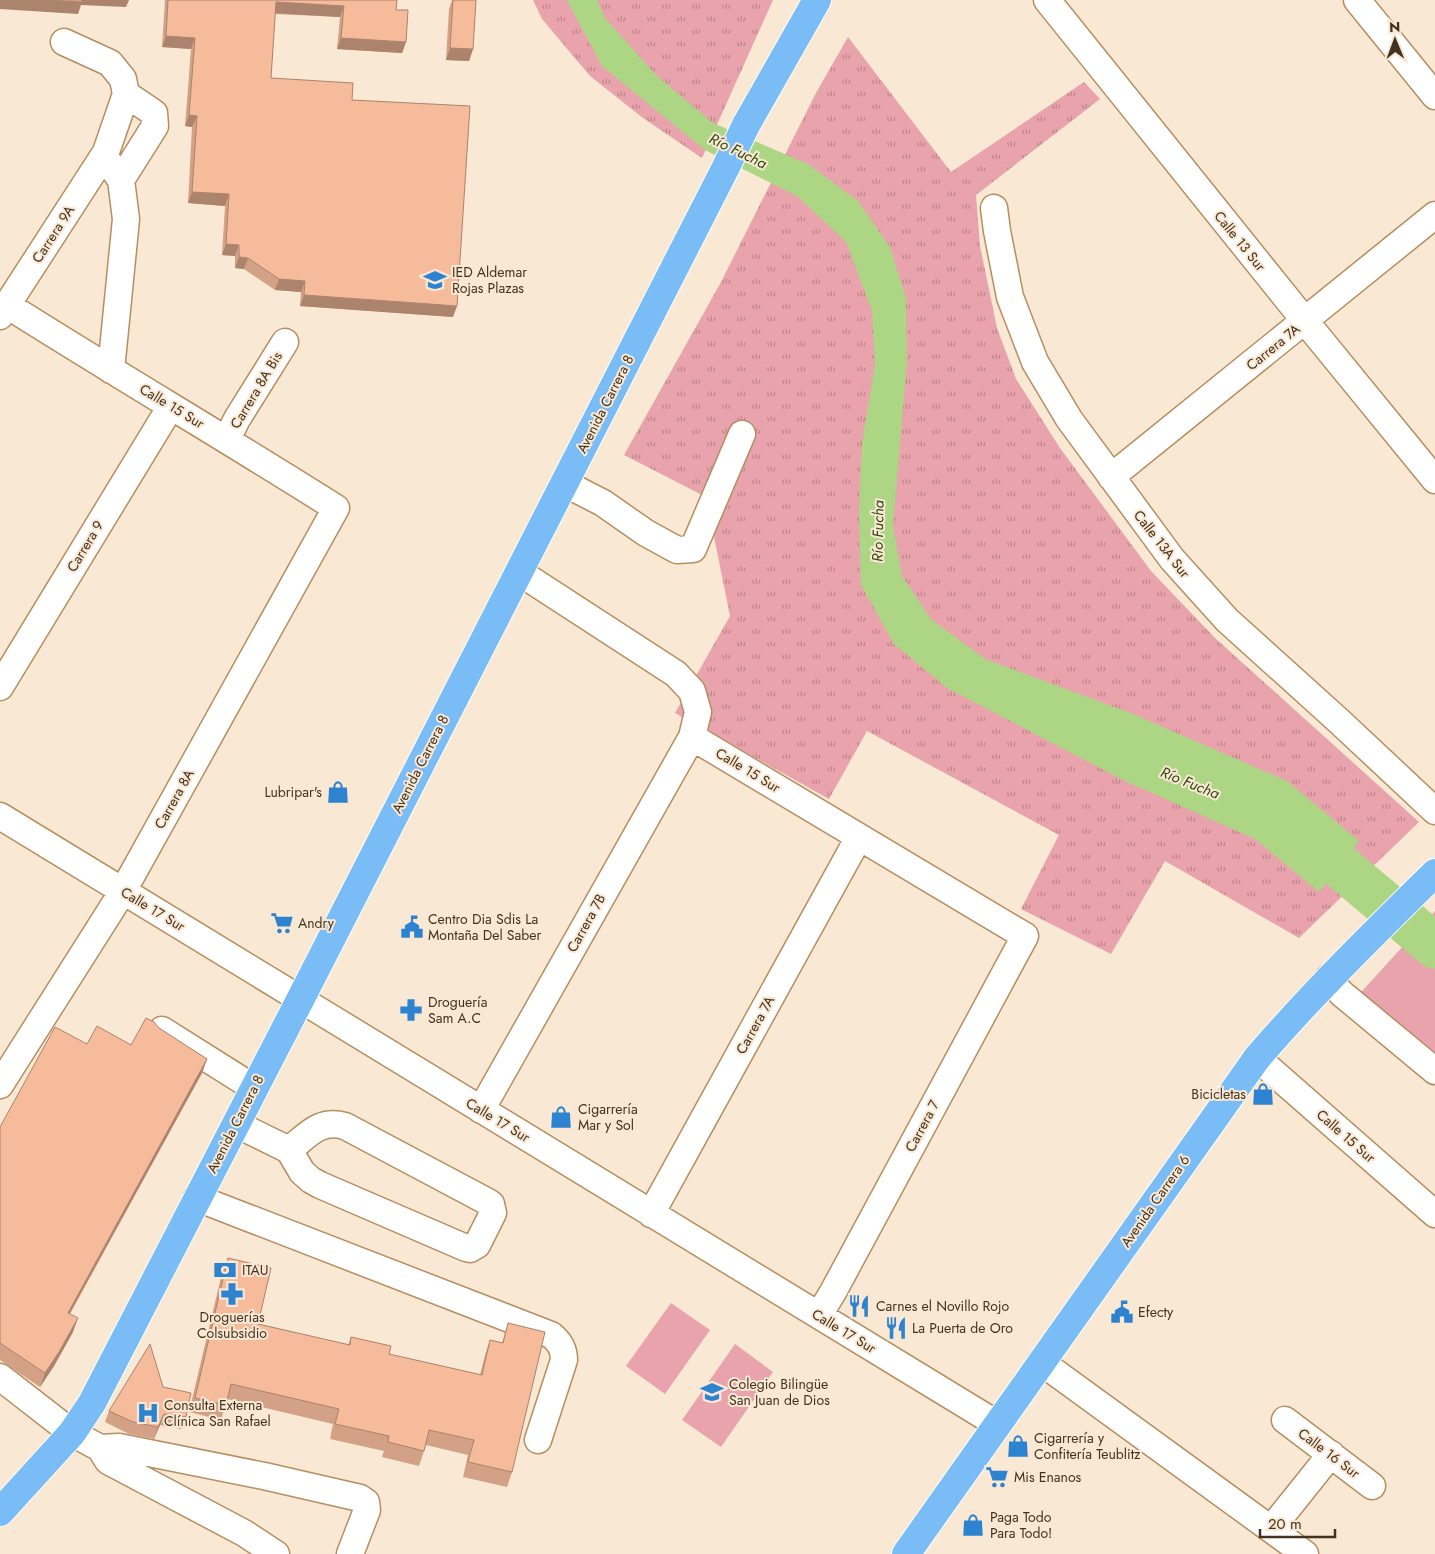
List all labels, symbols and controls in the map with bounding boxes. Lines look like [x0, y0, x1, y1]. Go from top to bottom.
north arrow [1370, 15, 1420, 65]
text: N [1389, 17, 1401, 37]
water label: Río Fucha [705, 128, 771, 175]
street label: Carrera 9A [27, 201, 79, 267]
street label: Calle 13 Sur [1210, 207, 1271, 275]
place label: IED Aldemar Rojas Plazas [452, 262, 527, 298]
school or university icon: IED Aldemar Rojas Plazas [422, 267, 448, 293]
street label: Carrera 7A [1242, 319, 1305, 375]
street label: Carrera 8A Bis [225, 347, 287, 432]
street label: Avenida Carrera 8 [572, 351, 638, 457]
street label: Calle 15 Sur [136, 379, 208, 433]
water label: Río Fucha [866, 499, 890, 562]
street label: Calle 13A Sur [1129, 506, 1195, 582]
street label: Carrera 9 [62, 517, 108, 575]
street label: Avenida Carrera 8 [387, 711, 453, 817]
street label: Calle 15 Sur [712, 743, 784, 797]
water label: Río Fucha [1157, 761, 1223, 805]
street label: Carrera 8A [149, 765, 199, 832]
shop icon: Lubripar's [325, 779, 351, 805]
place label: Lubripar's [264, 782, 322, 802]
street label: Calle 17 Sur [117, 882, 189, 936]
street label: Carrera 7B [562, 890, 610, 956]
place label: Centro Dia Sdis La Montaña Del Saber [428, 909, 541, 945]
supermarket icon: Andry [269, 910, 295, 936]
place label: Andry [298, 913, 335, 933]
public building icon: Centro Dia Sdis La Montaña Del Saber [399, 914, 425, 940]
place label: Droguería Sam A.C [428, 992, 487, 1028]
street label: Carrera 7A [731, 992, 780, 1058]
pharmacy icon: Droguería Sam A.C [398, 997, 424, 1023]
street label: Avenida Carrera 8 [202, 1071, 268, 1177]
shop icon: Bicicletas [1250, 1081, 1276, 1107]
place label: Bicicletas [1191, 1084, 1246, 1104]
street label: Calle 17 Sur [462, 1093, 534, 1147]
street label: Carrera 7 [900, 1096, 944, 1155]
place label: Cigarrería Mar y Sol [578, 1099, 638, 1135]
shop icon: Cigarrería Mar y Sol [548, 1104, 574, 1130]
street label: Calle 15 Sur [1312, 1105, 1380, 1167]
street label: Avenida Carrera 6 [1116, 1151, 1194, 1251]
bank icon: ITAU [212, 1257, 238, 1283]
place label: ITAU [242, 1260, 269, 1280]
pharmacy icon: Droguerías Colsubsidio [219, 1281, 245, 1307]
restaurant icon: Carnes el Novillo Rojo [846, 1293, 872, 1319]
place label: Carnes el Novillo Rojo [876, 1296, 1010, 1316]
public building icon: Efecty [1109, 1299, 1135, 1325]
place label: Efecty [1138, 1302, 1174, 1322]
street label: Calle 17 Sur [808, 1304, 880, 1358]
place label: Droguerías Colsubsidio [197, 1307, 267, 1343]
restaurant icon: La Puerta de Oro [883, 1315, 909, 1341]
place label: La Puerta de Oro [912, 1318, 1013, 1338]
place label: Colegio Bilingüe San Juan de Dios [729, 1374, 830, 1410]
school or university icon: Colegio Bilingüe San Juan de Dios [699, 1379, 725, 1405]
place label: Consulta Externa Clínica San Rafael [164, 1395, 271, 1431]
hospital icon: Consulta Externa Clínica San Rafael [135, 1400, 161, 1426]
street label: Calle 16 Sur [1294, 1423, 1364, 1483]
place label: Cigarrería y Confitería Teublitz [1034, 1428, 1141, 1464]
shop icon: Cigarrería y Confitería Teublitz [1005, 1433, 1031, 1459]
supermarket icon: Mis Enanos [984, 1464, 1010, 1490]
place label: Mis Enanos [1014, 1467, 1082, 1487]
scale bar [1260, 1506, 1335, 1538]
place label: Paga Todo Para Todo! [990, 1507, 1052, 1543]
shop icon: Paga Todo Para Todo! [960, 1512, 986, 1538]
text: 20 m [1268, 1513, 1302, 1535]

